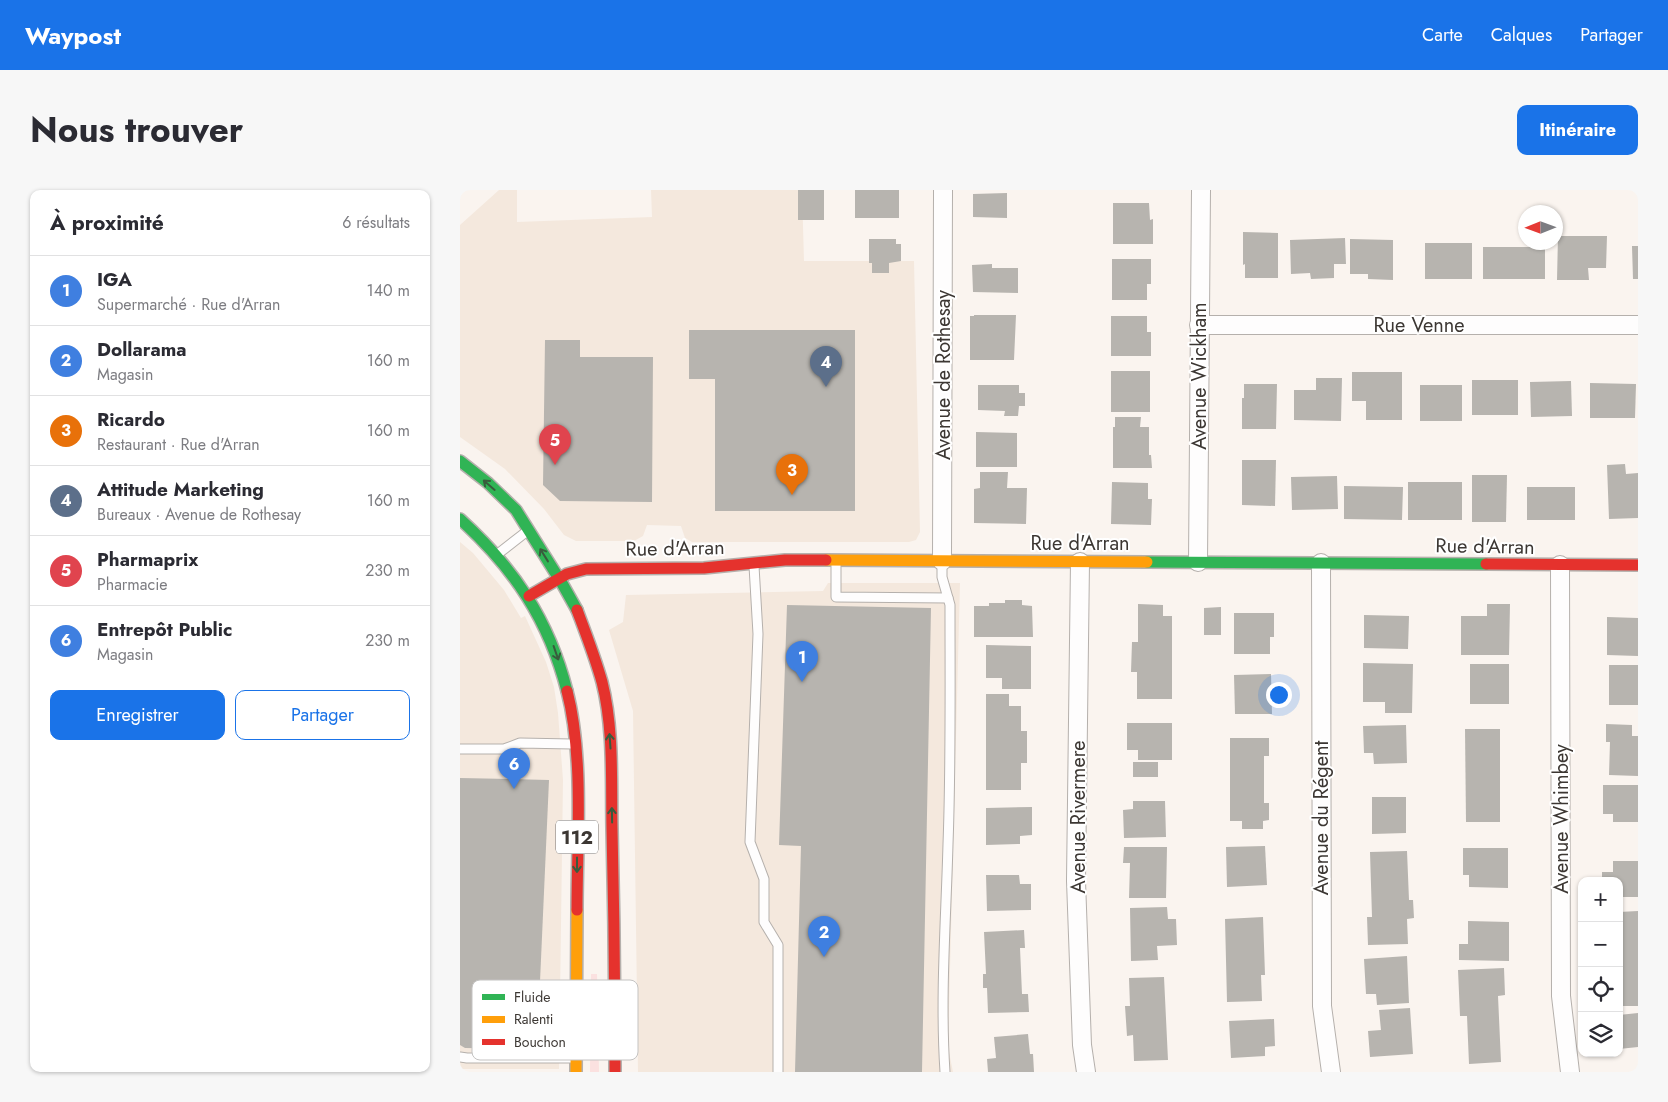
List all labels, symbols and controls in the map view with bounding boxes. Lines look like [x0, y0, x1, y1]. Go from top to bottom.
text: Waypost [25, 18, 121, 53]
text: Carte [1422, 22, 1463, 48]
text: Calques [1491, 22, 1552, 48]
text: Partager [1580, 22, 1643, 48]
text: Nous trouver [30, 105, 243, 155]
button: Itinéraire [1517, 105, 1638, 155]
north arrow [1518, 205, 1563, 250]
text: À proximité [50, 208, 164, 238]
text: 6 résultats [342, 211, 410, 234]
text: IGA [97, 266, 132, 293]
text: 1 [62, 279, 70, 302]
text: 140 m [367, 279, 410, 302]
street label: Avenue de Rothesay [929, 290, 958, 460]
text: Supermarché · Rue d'Arran [97, 293, 280, 316]
street label: Avenue Wickham [1185, 302, 1214, 450]
street label: Rue Venne [1373, 311, 1465, 340]
text: Dollarama [97, 336, 187, 363]
pin: 4 [810, 346, 842, 387]
text: 2 [61, 349, 71, 372]
text: 160 m [367, 349, 410, 372]
text: Magasin [97, 363, 153, 386]
text: Ricardo [97, 406, 165, 433]
text: 3 [61, 419, 71, 442]
text: 160 m [367, 419, 410, 442]
pin: 5 [539, 424, 571, 465]
text: Restaurant · Rue d'Arran [97, 433, 260, 456]
pin: 3 [776, 454, 808, 495]
text: Attitude Marketing [97, 476, 264, 503]
one-way arrow [483, 480, 496, 491]
text: 4 [60, 489, 72, 512]
text: 160 m [367, 489, 410, 512]
text: Bureaux · Avenue de Rothesay [97, 503, 301, 526]
street label: Rue d'Arran [1030, 529, 1130, 558]
street label: Rue d'Arran [1435, 531, 1535, 562]
street label: Rue d'Arran [625, 533, 725, 564]
text: Pharmaprix [97, 546, 198, 573]
one-way arrow [538, 548, 548, 562]
text: 5 [61, 559, 71, 582]
text: 230 m [365, 559, 410, 582]
text: Pharmacie [97, 573, 168, 596]
text: Entrepôt Public [97, 616, 232, 643]
text: 6 [61, 629, 71, 652]
text: 230 m [365, 629, 410, 652]
pin: 1 [786, 641, 818, 682]
text: Magasin [97, 643, 153, 666]
one-way arrow [552, 645, 561, 660]
your location [1266, 682, 1292, 708]
button: Enregistrer [50, 690, 225, 740]
button: Partager [235, 690, 410, 740]
one-way arrow [605, 733, 614, 749]
street label: Avenue Rivermere [1064, 740, 1093, 894]
street label: Avenue du Régent [1307, 740, 1336, 895]
street label: Avenue Whimbey [1547, 744, 1576, 894]
pin: 6 [498, 748, 530, 789]
one-way arrow [607, 807, 617, 824]
road number: 112 [556, 820, 598, 854]
one-way arrow [572, 857, 582, 873]
map controls [1578, 877, 1623, 1057]
button: + [1578, 877, 1623, 922]
pin: 2 [808, 916, 840, 957]
button: − [1578, 922, 1623, 967]
button: locate [1578, 967, 1623, 1012]
legend [472, 980, 638, 1060]
text: Fluide [514, 987, 550, 1007]
text: Ralenti [514, 1009, 553, 1029]
button: layers [1578, 1012, 1623, 1057]
text: Bouchon [514, 1032, 566, 1052]

